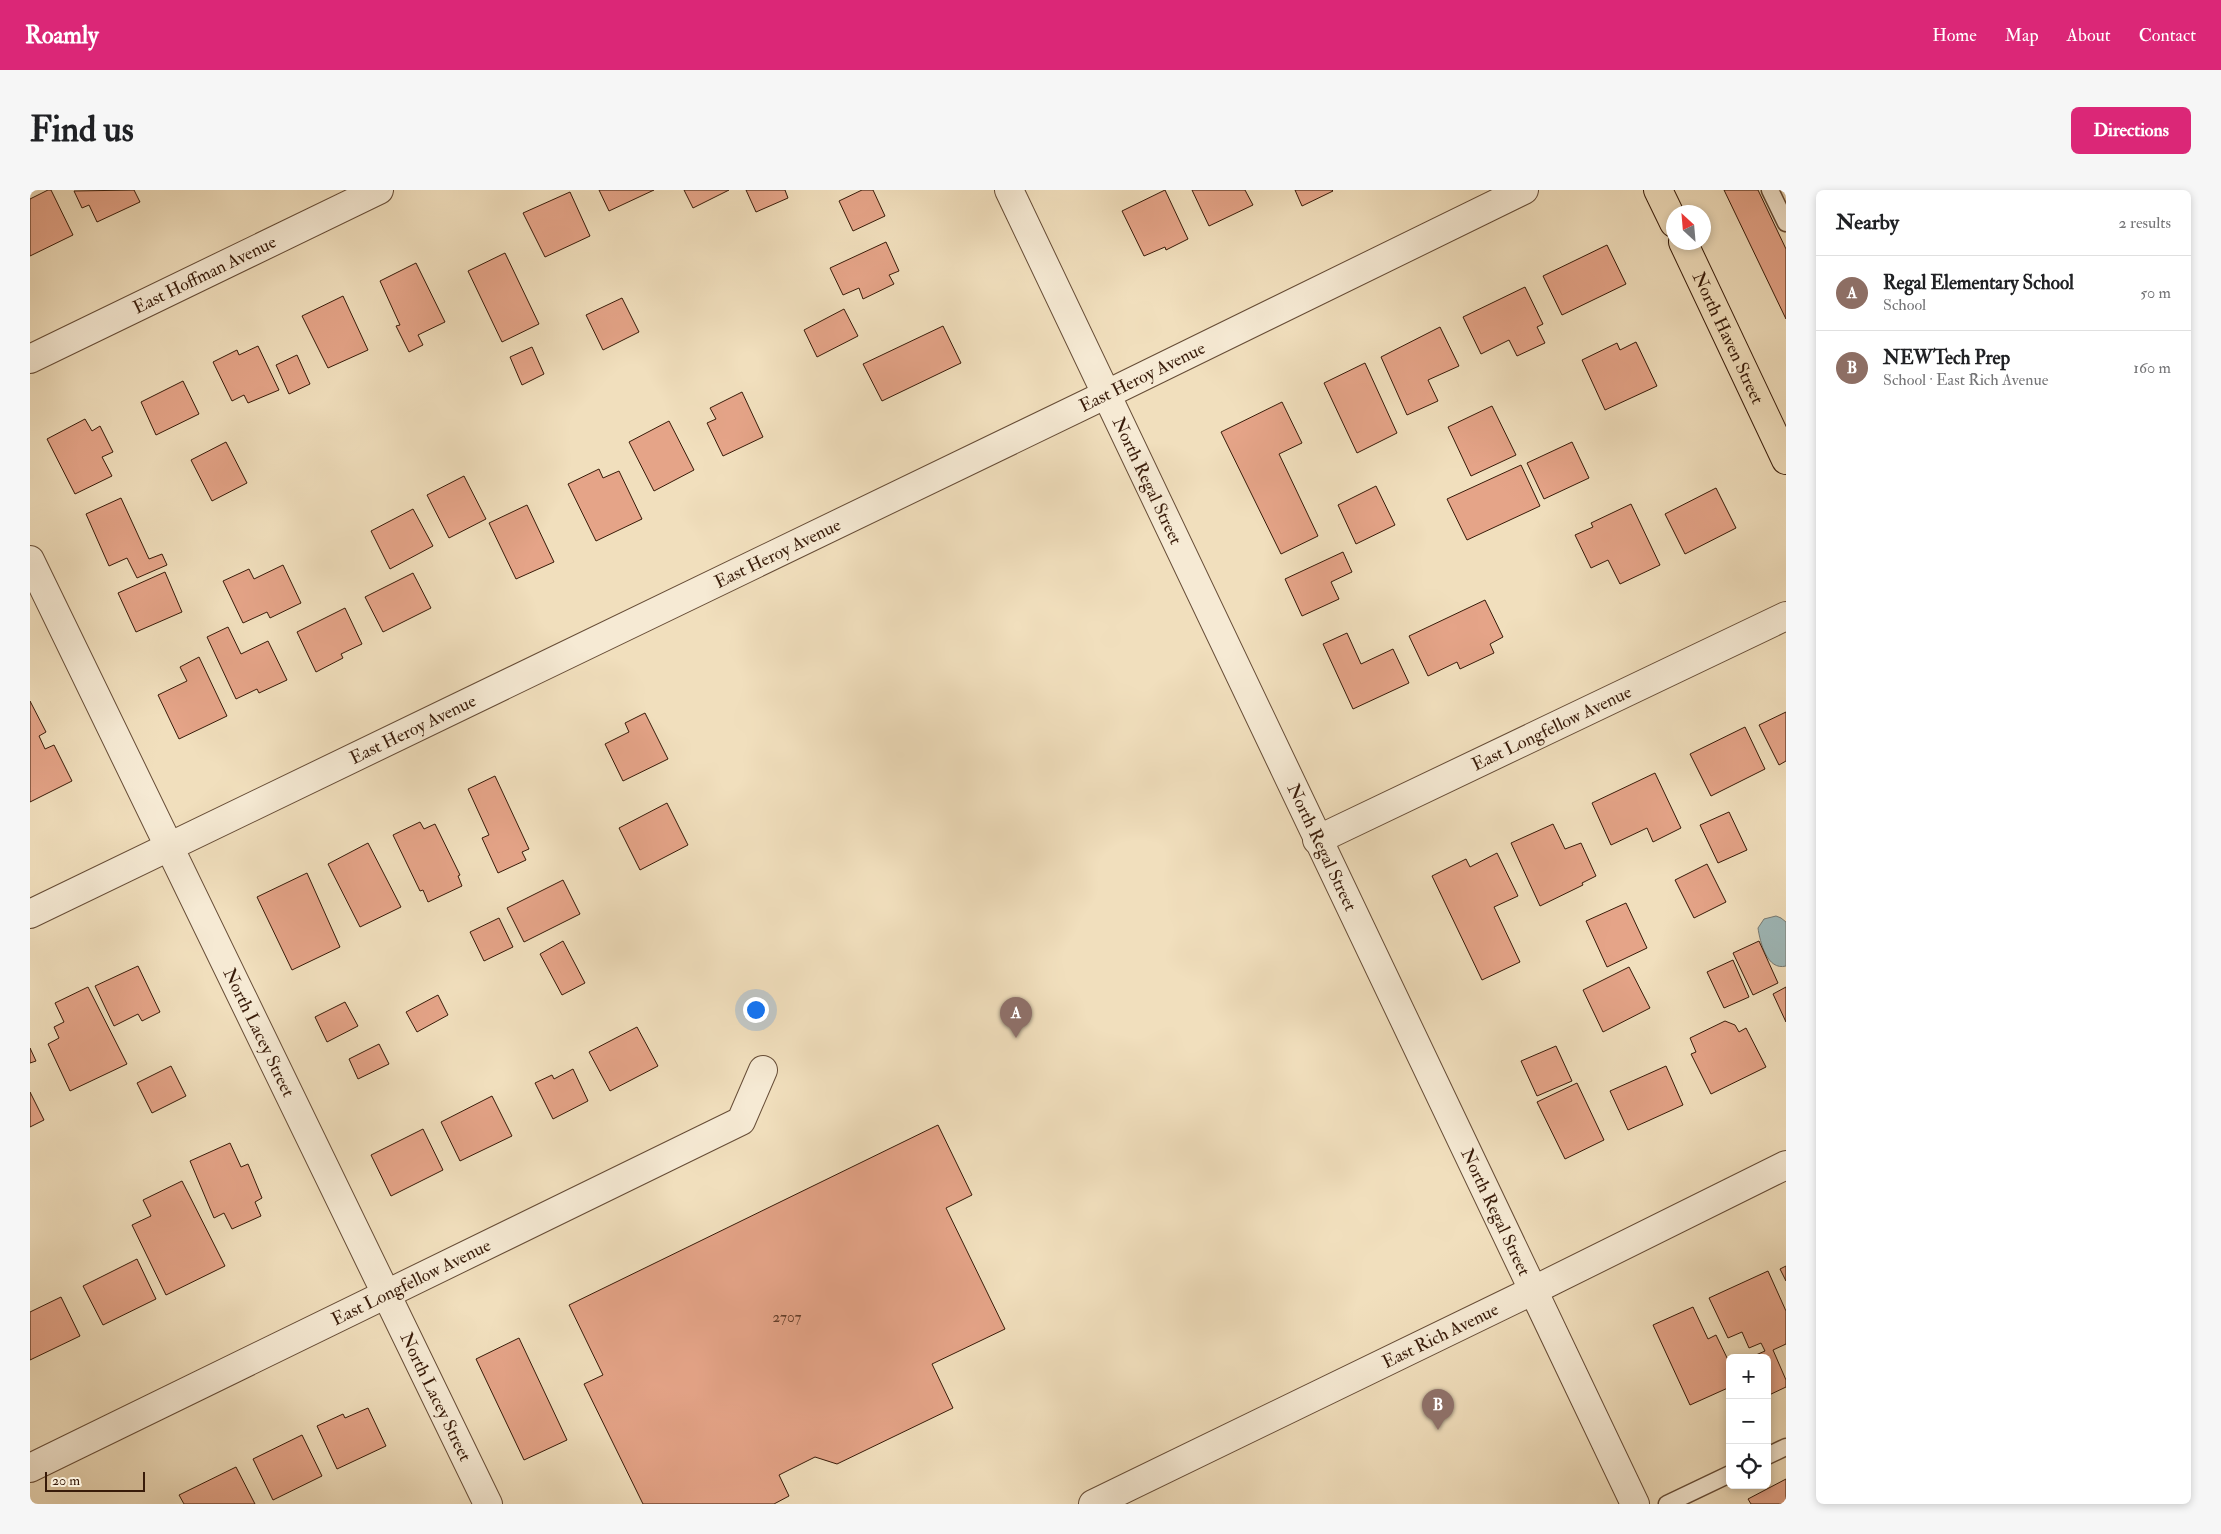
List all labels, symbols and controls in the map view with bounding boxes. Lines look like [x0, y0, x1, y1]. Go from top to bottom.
text: Roamly [25, 20, 99, 51]
text: Home [1932, 24, 1977, 47]
text: Map [2005, 24, 2039, 47]
text: About [2067, 24, 2111, 47]
text: Contact [2139, 24, 2196, 47]
button: Directions [2071, 107, 2191, 154]
text: Find us [30, 108, 134, 152]
north arrow [1666, 205, 1711, 250]
text: Nearby [1836, 209, 1899, 236]
text: 2 results [2118, 213, 2171, 233]
street label: East Hoffman Avenue [129, 230, 281, 319]
street label: North Haven Street [1687, 268, 1769, 408]
text: Regal Elementary School [1883, 271, 2074, 295]
text: A [1847, 283, 1857, 303]
text: 50 m [2140, 283, 2171, 303]
text: School [1883, 295, 1926, 315]
street label: East Heroy Avenue [1075, 337, 1209, 418]
text: NEWTech Prep [1883, 346, 2010, 370]
text: B [1847, 358, 1857, 378]
text: 160 m [2133, 358, 2171, 378]
text: School · East Rich Avenue [1883, 370, 2048, 390]
street label: North Regal Street [1107, 413, 1187, 549]
street label: East Heroy Avenue [711, 513, 845, 594]
street label: East Longfellow Avenue [1468, 680, 1636, 776]
street label: East Heroy Avenue [346, 689, 480, 770]
street label: North Regal Street [1281, 780, 1362, 915]
street label: North Lacey Street [218, 964, 300, 1101]
your location [743, 997, 769, 1023]
pin: A [1000, 997, 1032, 1038]
street label: North Regal Street [1455, 1145, 1536, 1280]
street label: East Longfellow Avenue [328, 1234, 495, 1331]
street label: East Rich Avenue [1379, 1298, 1503, 1374]
house number: 2707 [773, 1308, 802, 1327]
street label: North Lacey Street [394, 1329, 477, 1465]
map controls [1726, 1354, 1771, 1489]
button: + [1726, 1354, 1771, 1399]
pin: B [1422, 1389, 1454, 1430]
button: − [1726, 1399, 1771, 1444]
button: locate [1726, 1444, 1771, 1489]
scale bar [45, 1469, 145, 1492]
text: 20 m [52, 1472, 80, 1489]

